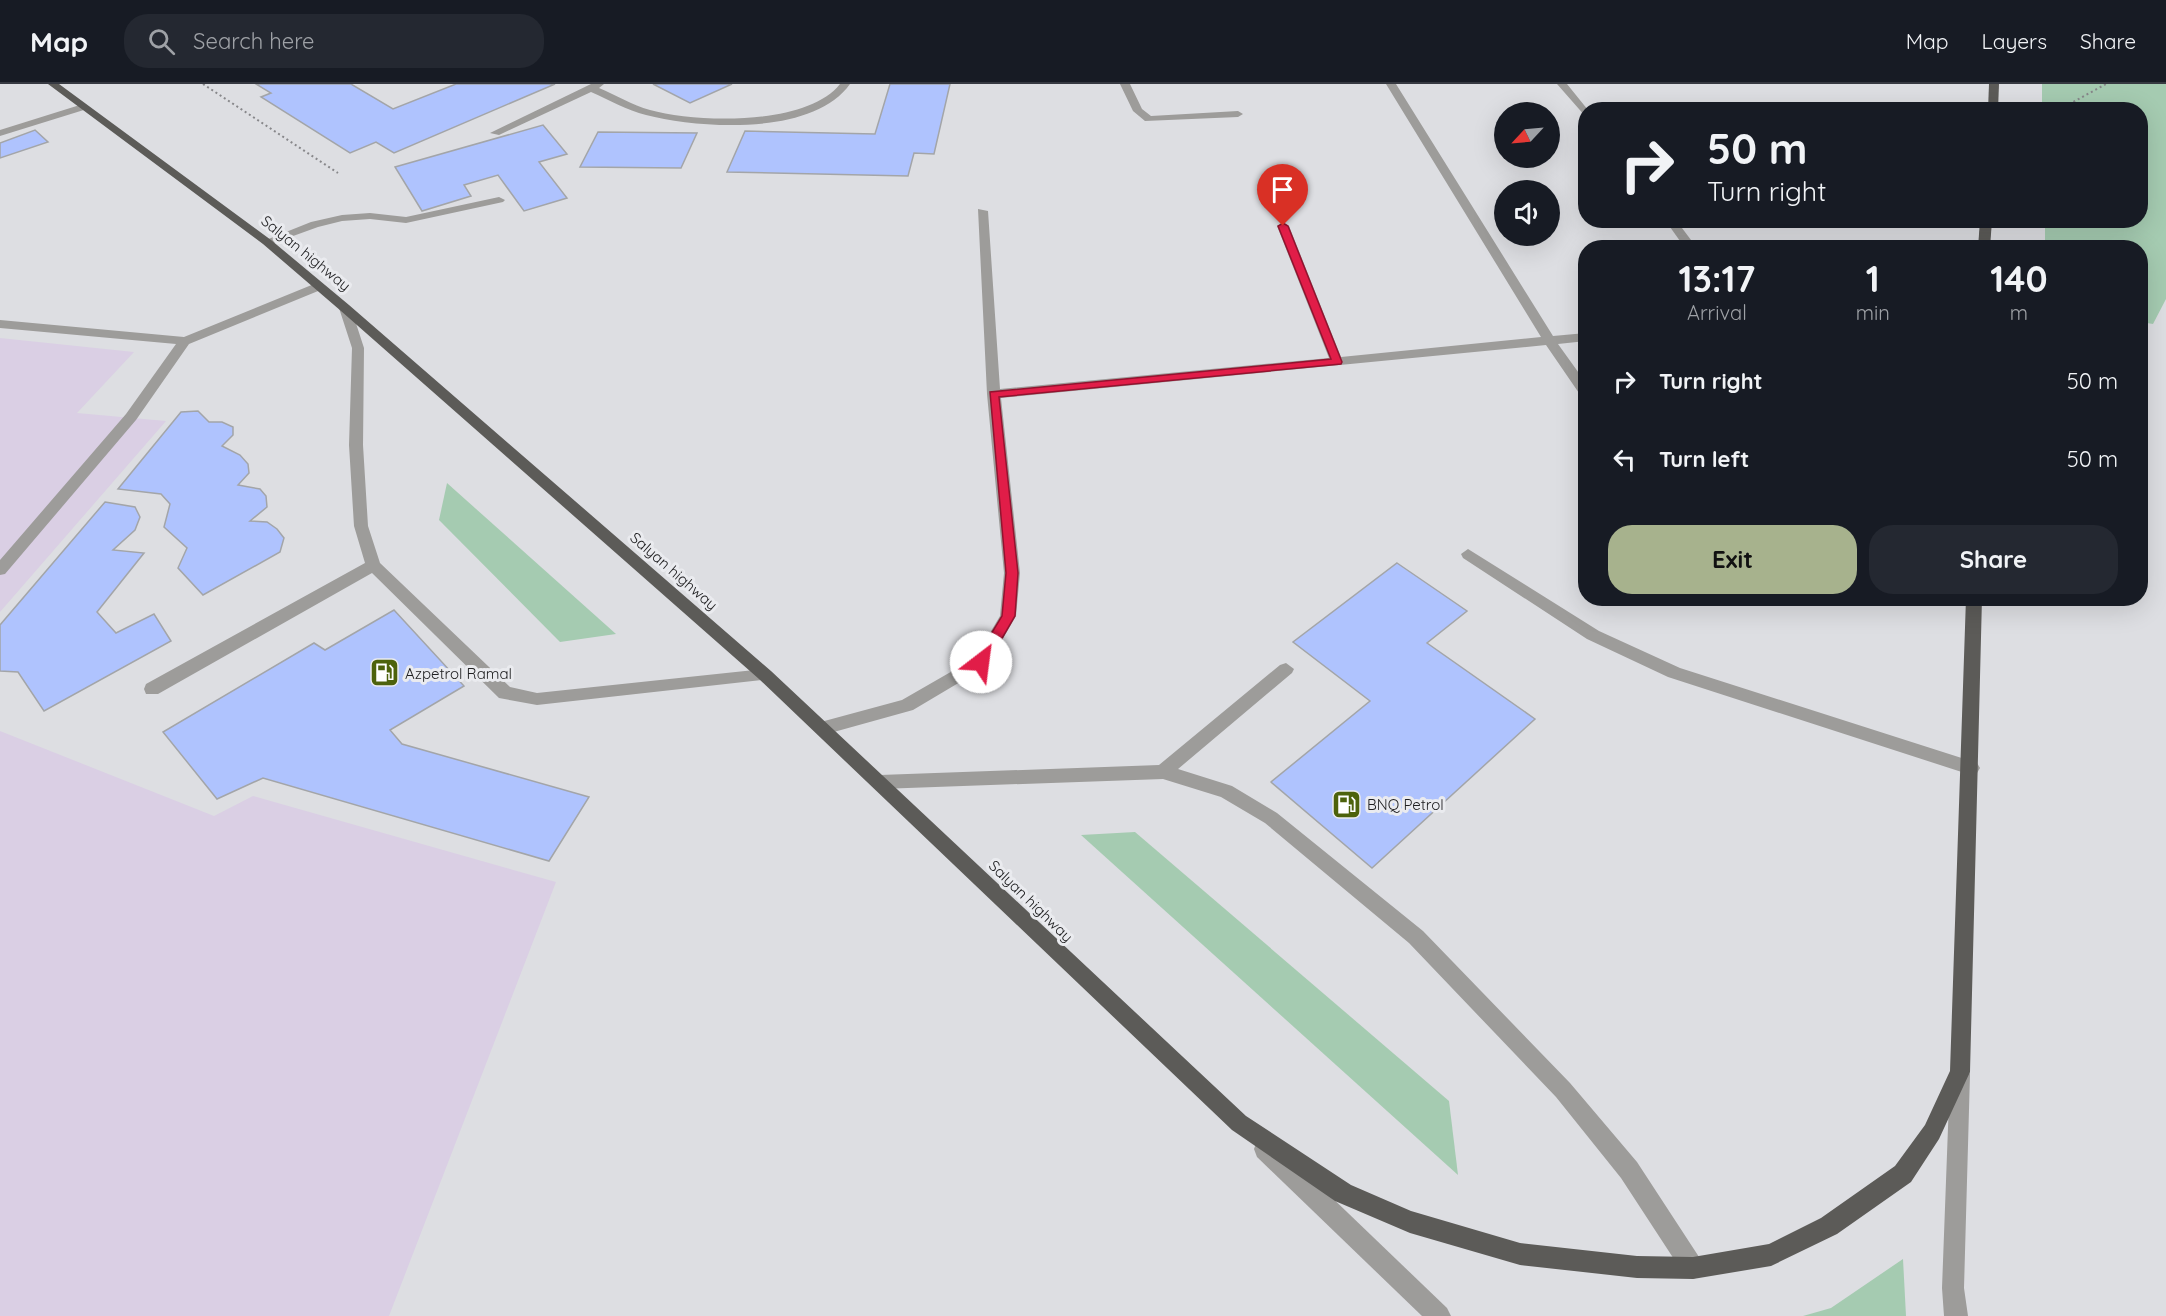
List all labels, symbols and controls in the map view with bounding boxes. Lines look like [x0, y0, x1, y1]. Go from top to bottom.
search box [124, 14, 544, 68]
text: Map [30, 24, 88, 59]
icon: search [145, 25, 178, 58]
text: Search here [193, 27, 315, 55]
text: Map [1906, 28, 1949, 54]
text: Layers [1982, 28, 2047, 54]
text: Share [2080, 28, 2136, 54]
north arrow [1494, 102, 1560, 168]
map controls [1494, 102, 1560, 246]
text: 50 m [1707, 122, 1807, 175]
icon: right [1608, 126, 1686, 204]
pin [1257, 164, 1308, 226]
icon: arrive [1266, 173, 1299, 206]
text: Turn right [1707, 174, 1826, 208]
button: sound [1494, 180, 1560, 246]
street label: Salyan highway [257, 211, 355, 295]
text: 13:17 [1678, 256, 1755, 301]
text: 1 [1866, 256, 1880, 301]
text: 140 [1990, 256, 2048, 301]
text: Arrival [1687, 300, 1747, 325]
text: min [1856, 300, 1890, 325]
text: m [2010, 300, 2028, 325]
icon: right [1608, 365, 1641, 398]
text: Turn right [1659, 367, 1763, 395]
text: 50 m [2067, 367, 2118, 395]
icon: left [1608, 443, 1641, 476]
text: Turn left [1659, 445, 1749, 473]
text: 50 m [2067, 445, 2118, 473]
button: Exit [1608, 525, 1857, 594]
button: Share [1869, 525, 2118, 594]
street label: Salyan highway [626, 528, 722, 614]
position arrow [949, 630, 1013, 694]
fuel station icon: Azpetrol Ramal [368, 657, 400, 689]
place label: Azpetrol Ramal [405, 664, 512, 683]
fuel station icon: BNQ Petrol [1330, 788, 1362, 820]
place label: BNQ Petrol [1367, 795, 1444, 814]
street label: Salyan highway [985, 856, 1077, 946]

